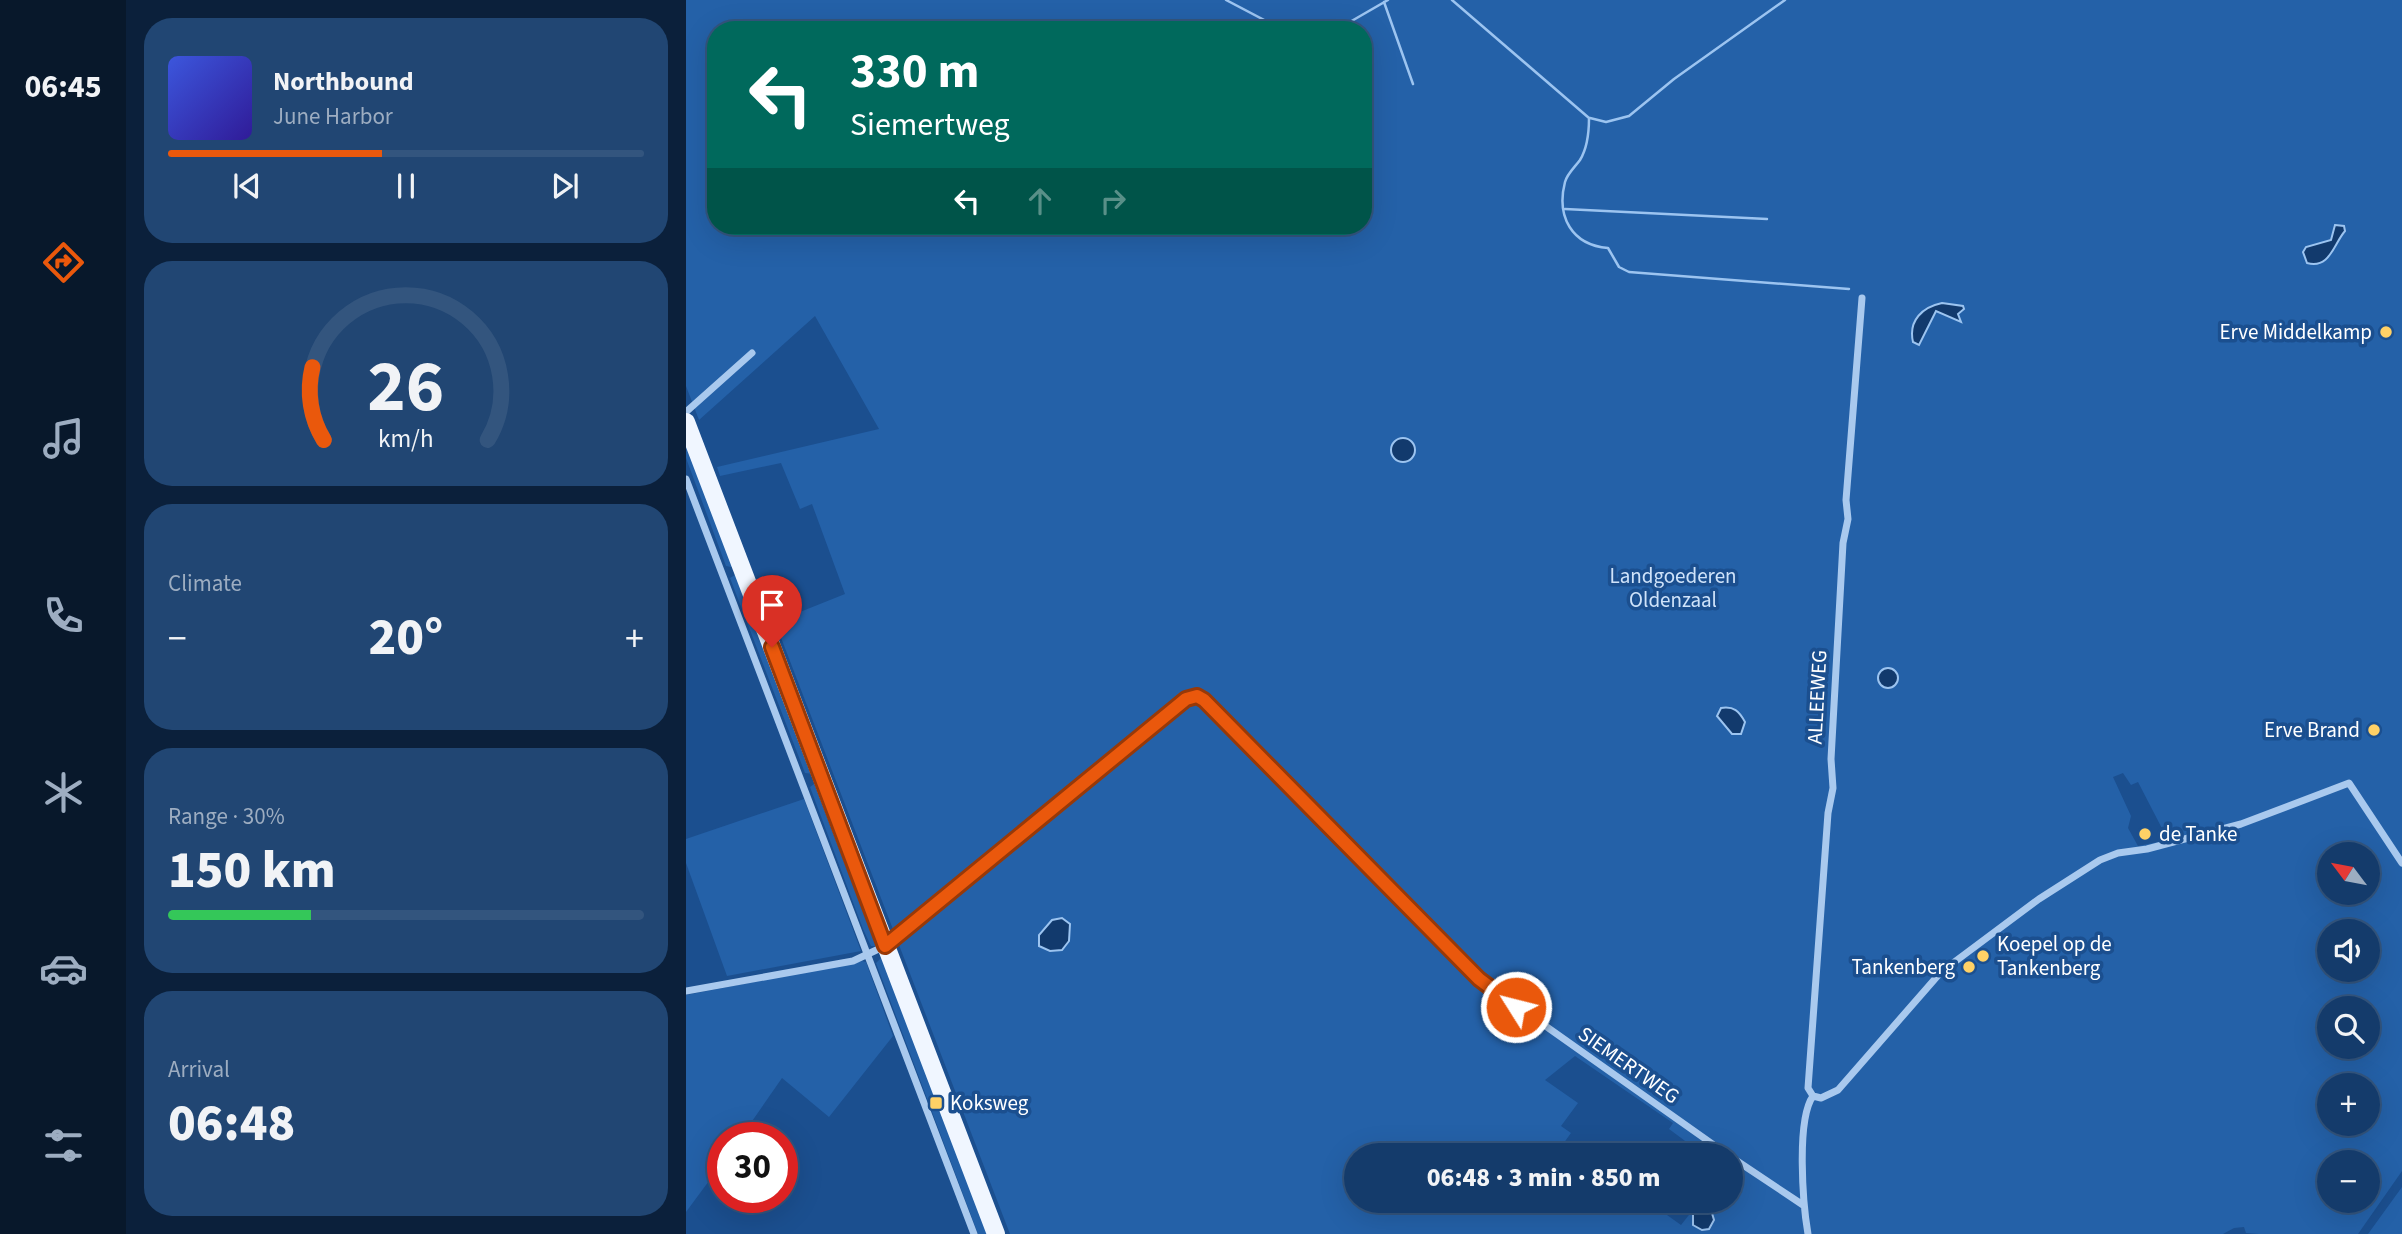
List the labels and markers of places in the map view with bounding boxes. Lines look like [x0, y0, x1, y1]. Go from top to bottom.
place label: Erve Middelkamp [2219, 317, 2372, 347]
marker: Erve Middelkamp [2378, 324, 2394, 340]
pin [742, 575, 802, 647]
place label: Erve Brand [2264, 715, 2360, 745]
marker: Erve Brand [2366, 722, 2382, 738]
place label: de Tanke [2159, 819, 2238, 849]
marker: de Tanke [2137, 826, 2153, 842]
place label: Koepel op de Tankenberg [1997, 929, 2112, 983]
marker: Koepel op de Tankenberg [1975, 948, 1991, 964]
place label: Tankenberg [1852, 952, 1955, 982]
marker: Tankenberg [1961, 959, 1977, 975]
place label: Koksweg [950, 1088, 1029, 1118]
marker: Koksweg [928, 1095, 944, 1111]

